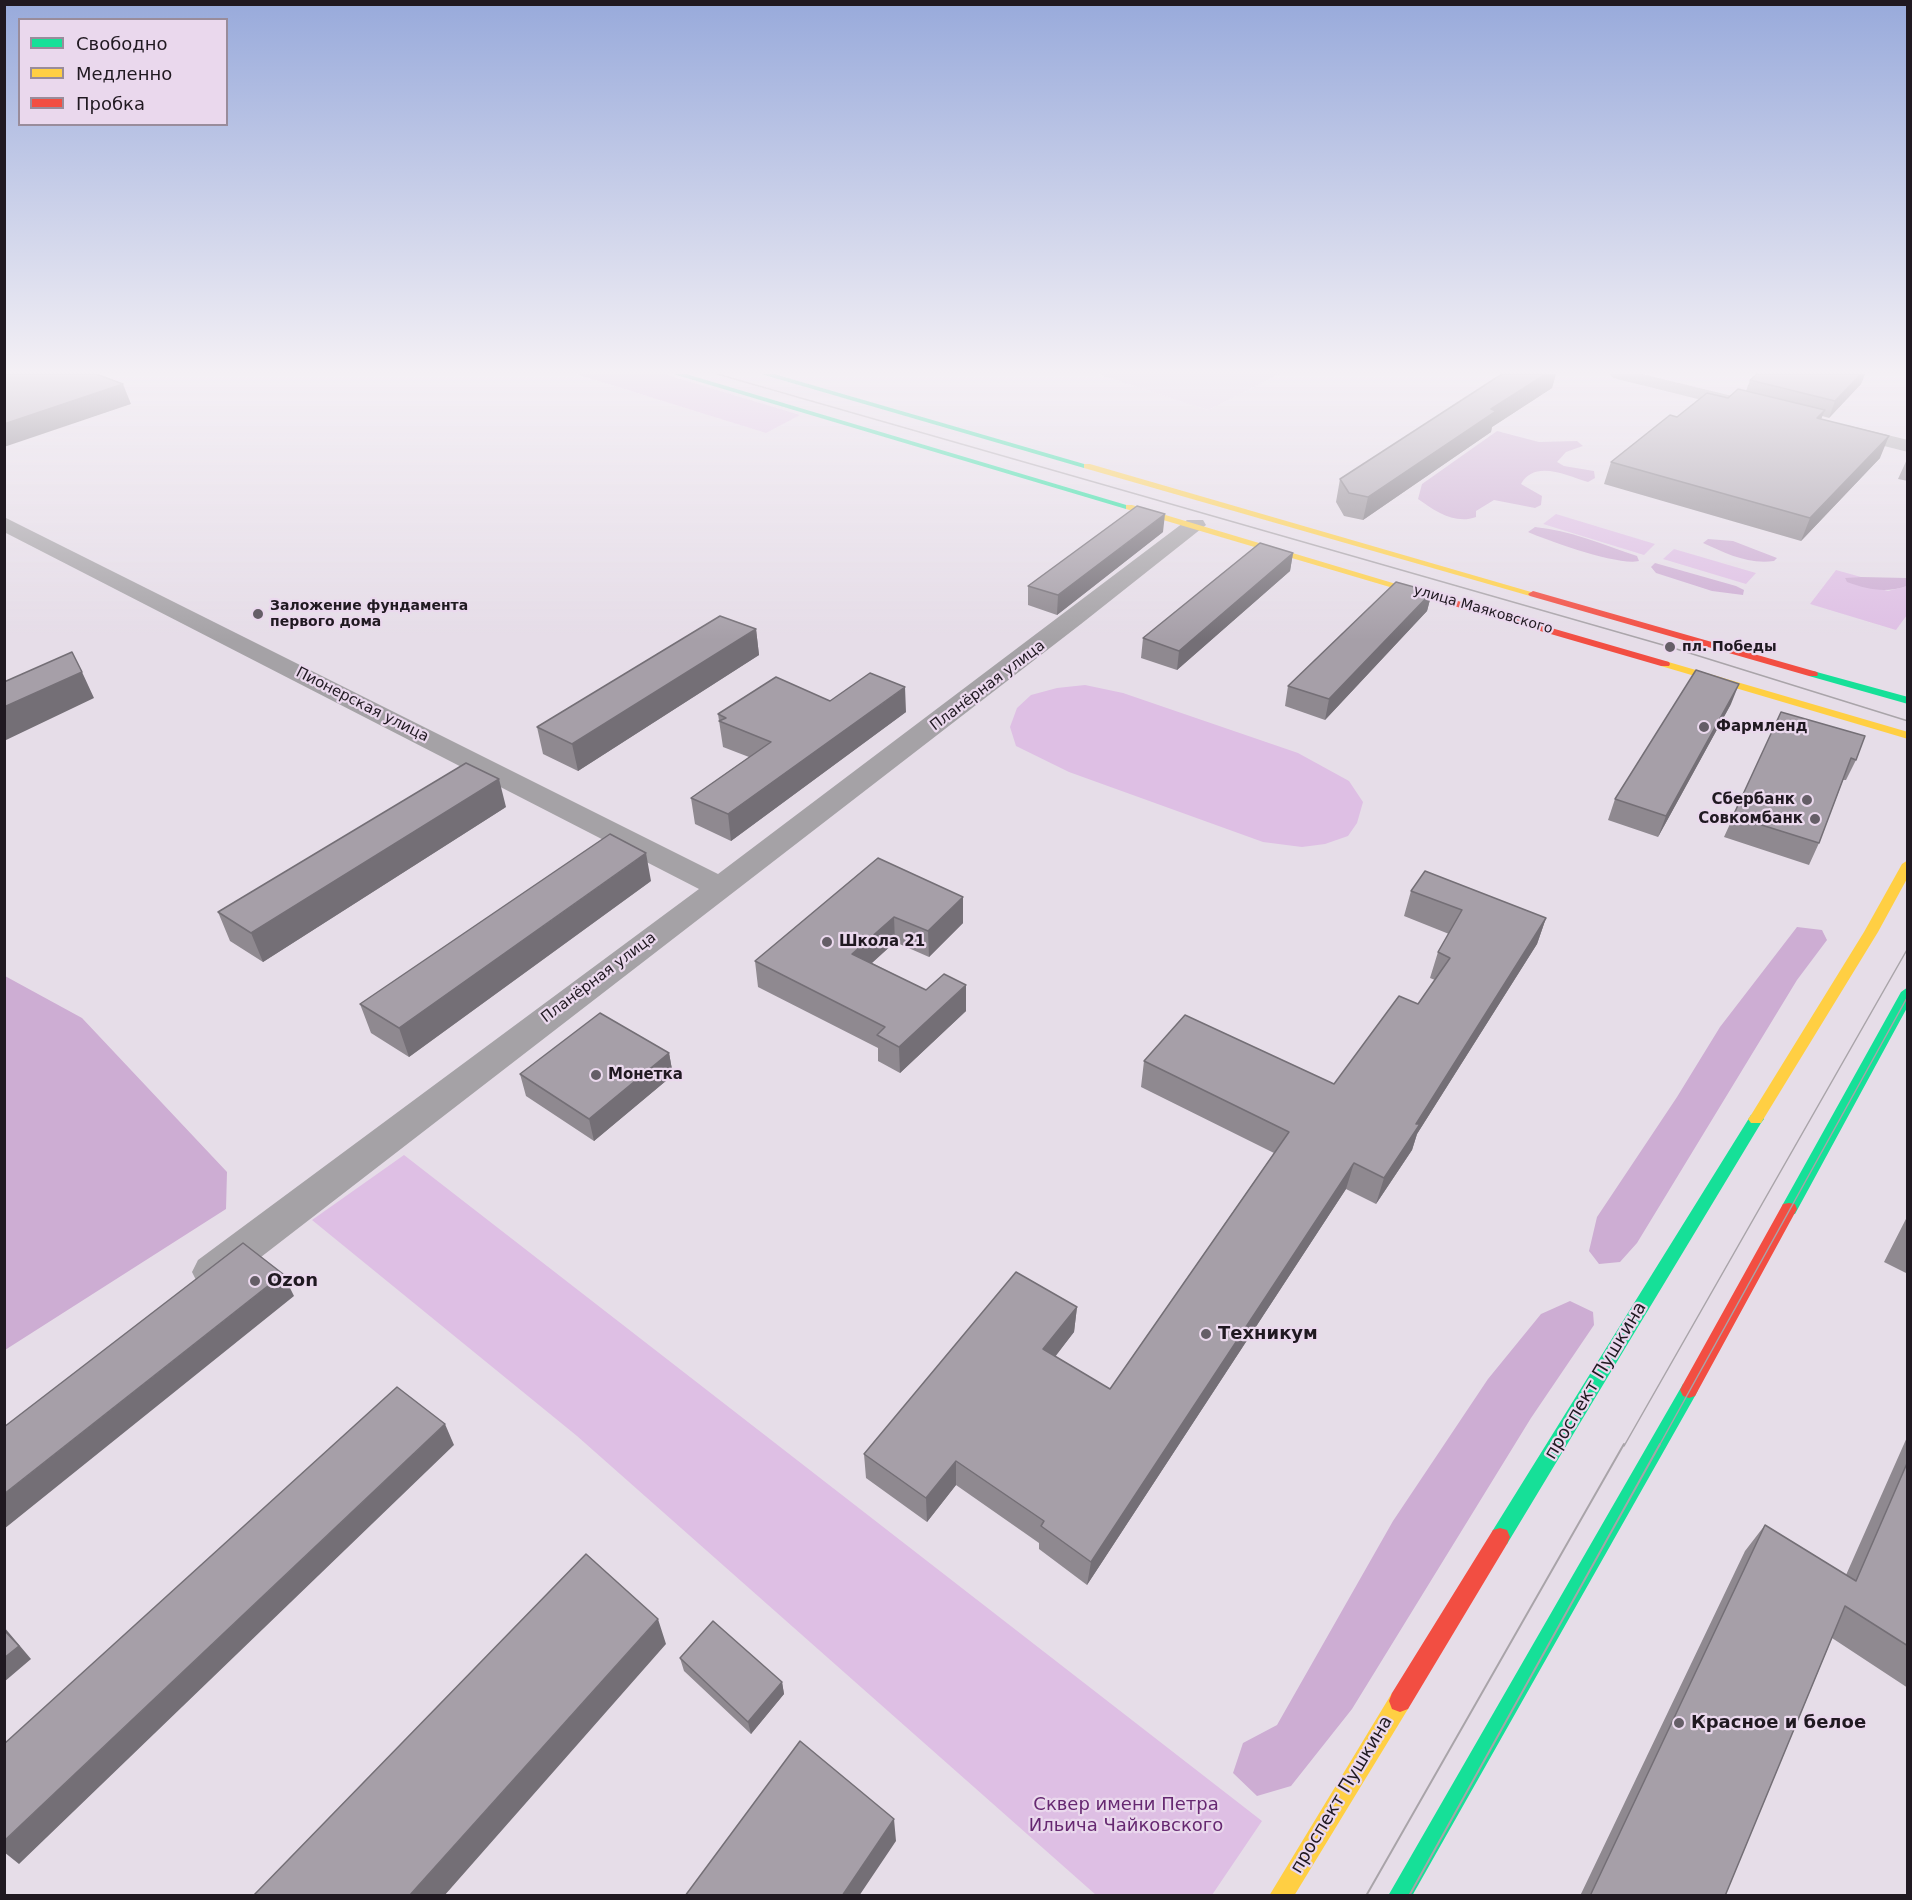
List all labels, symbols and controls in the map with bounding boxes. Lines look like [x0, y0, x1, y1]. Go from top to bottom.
legend [18, 18, 228, 126]
text: Свободно [76, 33, 168, 54]
text: Медленно [76, 63, 172, 84]
text: Пробка [76, 93, 145, 114]
street label: улица Маяковского [1412, 582, 1554, 638]
place label: Заложение фундамента первого дома [270, 598, 468, 630]
marker: Заложение фундамента первого дома [251, 607, 265, 621]
street label: Планёрная улица [927, 637, 1049, 735]
place label: пл. Победы [1682, 639, 1777, 655]
marker: пл. Победы [1663, 640, 1677, 654]
street label: Пионерская улица [293, 664, 431, 746]
place label: Фармленд [1716, 718, 1808, 736]
marker: Фармленд [1697, 720, 1711, 734]
place label: Сбербанк [1711, 791, 1795, 809]
marker: Сбербанк [1800, 793, 1814, 807]
place label: Совкомбанк [1698, 810, 1803, 828]
marker: Совкомбанк [1808, 812, 1822, 826]
street label: Планёрная улица [538, 929, 660, 1027]
place label: Школа 21 [839, 933, 925, 951]
marker: Школа 21 [820, 935, 834, 949]
place label: Монетка [608, 1066, 683, 1084]
marker: Монетка [589, 1068, 603, 1082]
place label: Ozon [267, 1270, 318, 1292]
marker: Ozon [248, 1274, 262, 1288]
street label: проспект Пушкина [1540, 1298, 1652, 1464]
place label: Техникум [1218, 1323, 1318, 1345]
marker: Техникум [1199, 1327, 1213, 1341]
street label: проспект Пушкина [1286, 1712, 1398, 1878]
place label: Красное и белое [1691, 1712, 1866, 1734]
marker: Красное и белое [1672, 1716, 1686, 1730]
park label: Сквер имени Петра Ильича Чайковского [1029, 1794, 1223, 1836]

